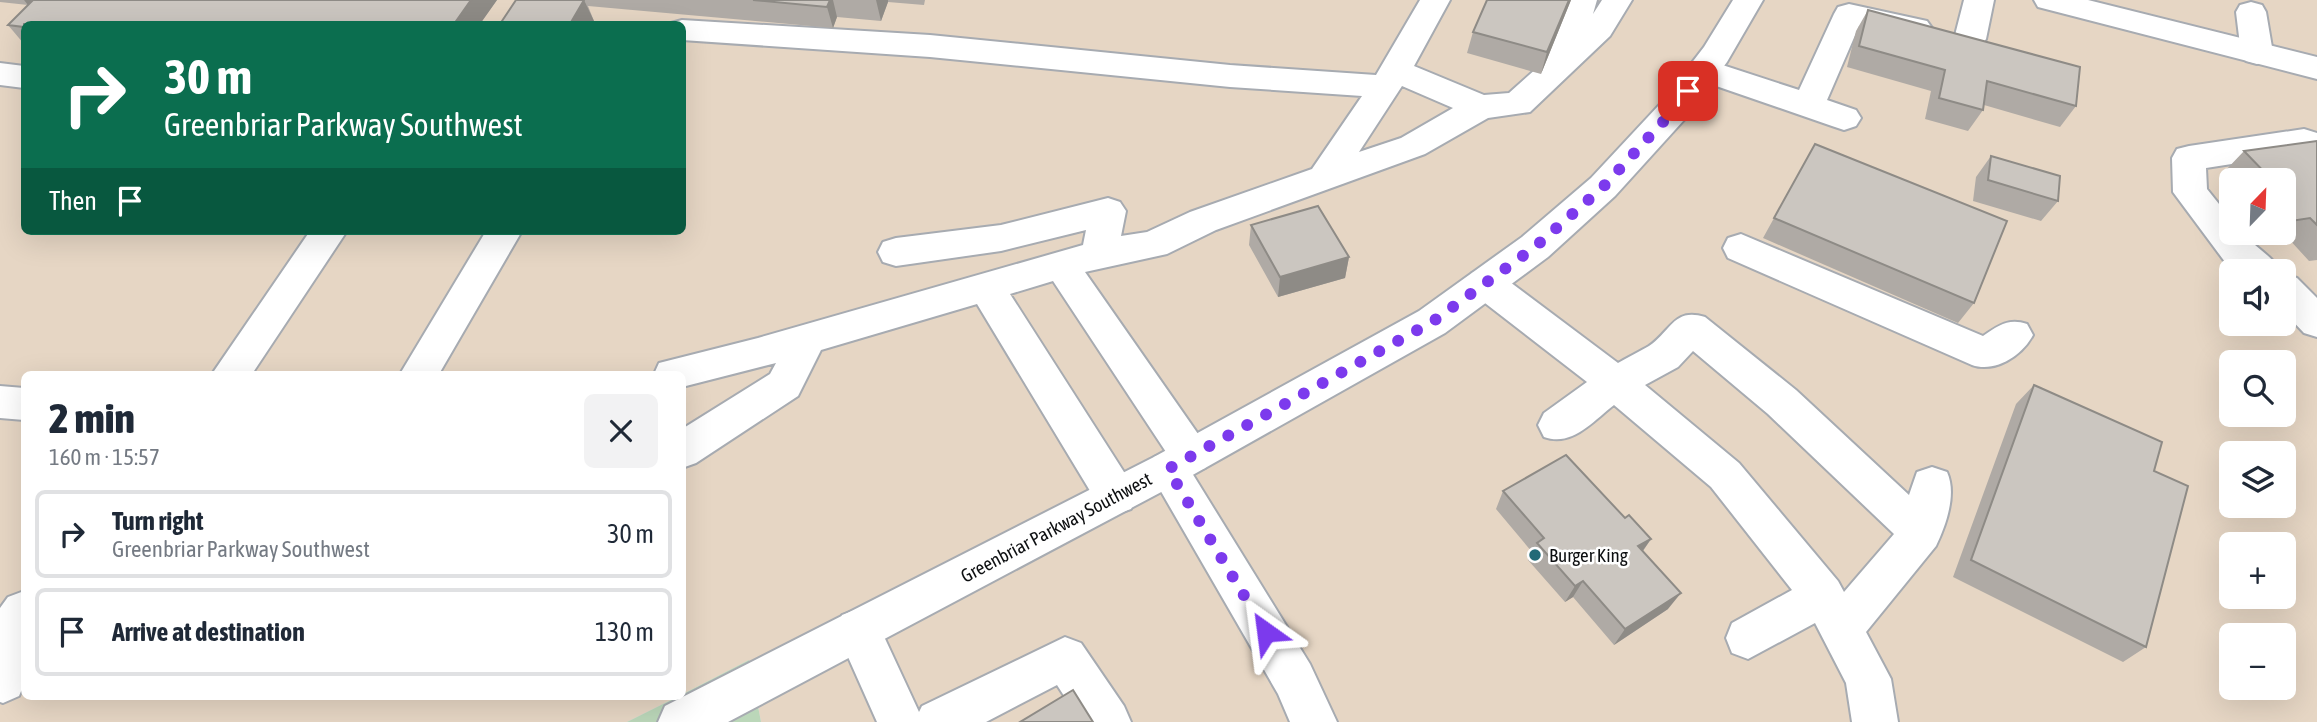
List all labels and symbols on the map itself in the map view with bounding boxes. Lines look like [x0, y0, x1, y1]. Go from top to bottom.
pin [1658, 61, 1718, 121]
north arrow [2219, 168, 2296, 245]
street label: Greenbriar Parkway Southwest [957, 467, 1155, 587]
place label: Burger King [1549, 544, 1629, 566]
marker: Burger King [1527, 547, 1543, 563]
position arrow [1229, 595, 1303, 669]

